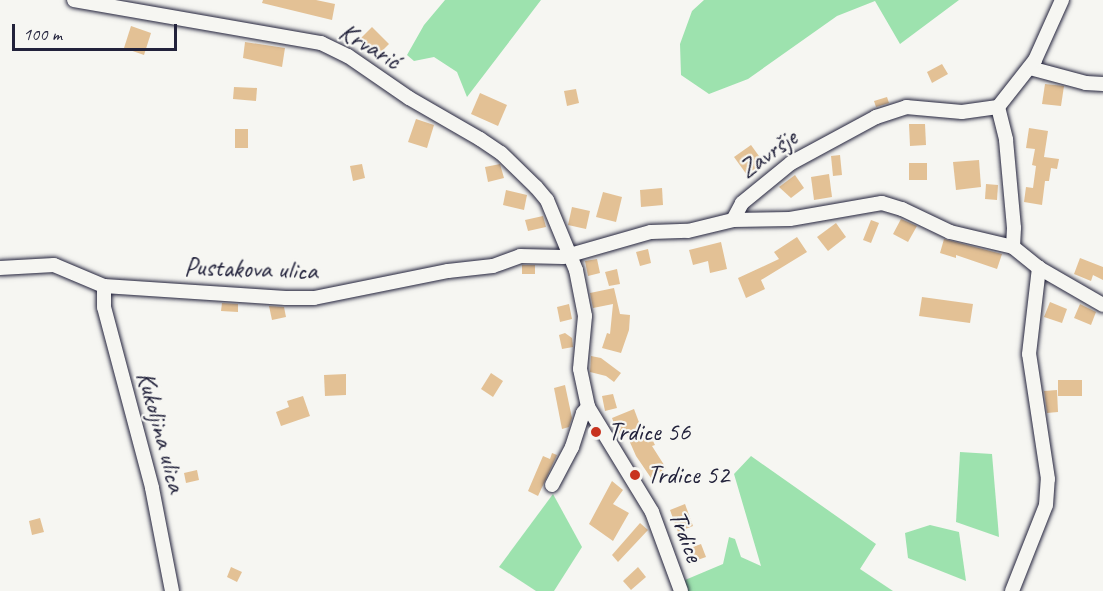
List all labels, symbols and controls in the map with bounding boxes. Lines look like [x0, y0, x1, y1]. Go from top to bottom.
scale bar [15, 12, 180, 50]
street label: Krvarić [334, 16, 406, 76]
text: 100 m [23, 23, 62, 45]
street label: Završje [733, 122, 803, 186]
street label: Pustakova ulica [184, 251, 318, 287]
street label: Kukoljina ulica [130, 369, 192, 495]
place label: Trdice 56 [608, 416, 690, 448]
marker: Trdice 56 [589, 425, 603, 439]
place label: Trdice 52 [647, 459, 729, 491]
marker: Trdice 52 [628, 468, 642, 482]
street label: Trdice [662, 506, 710, 566]

